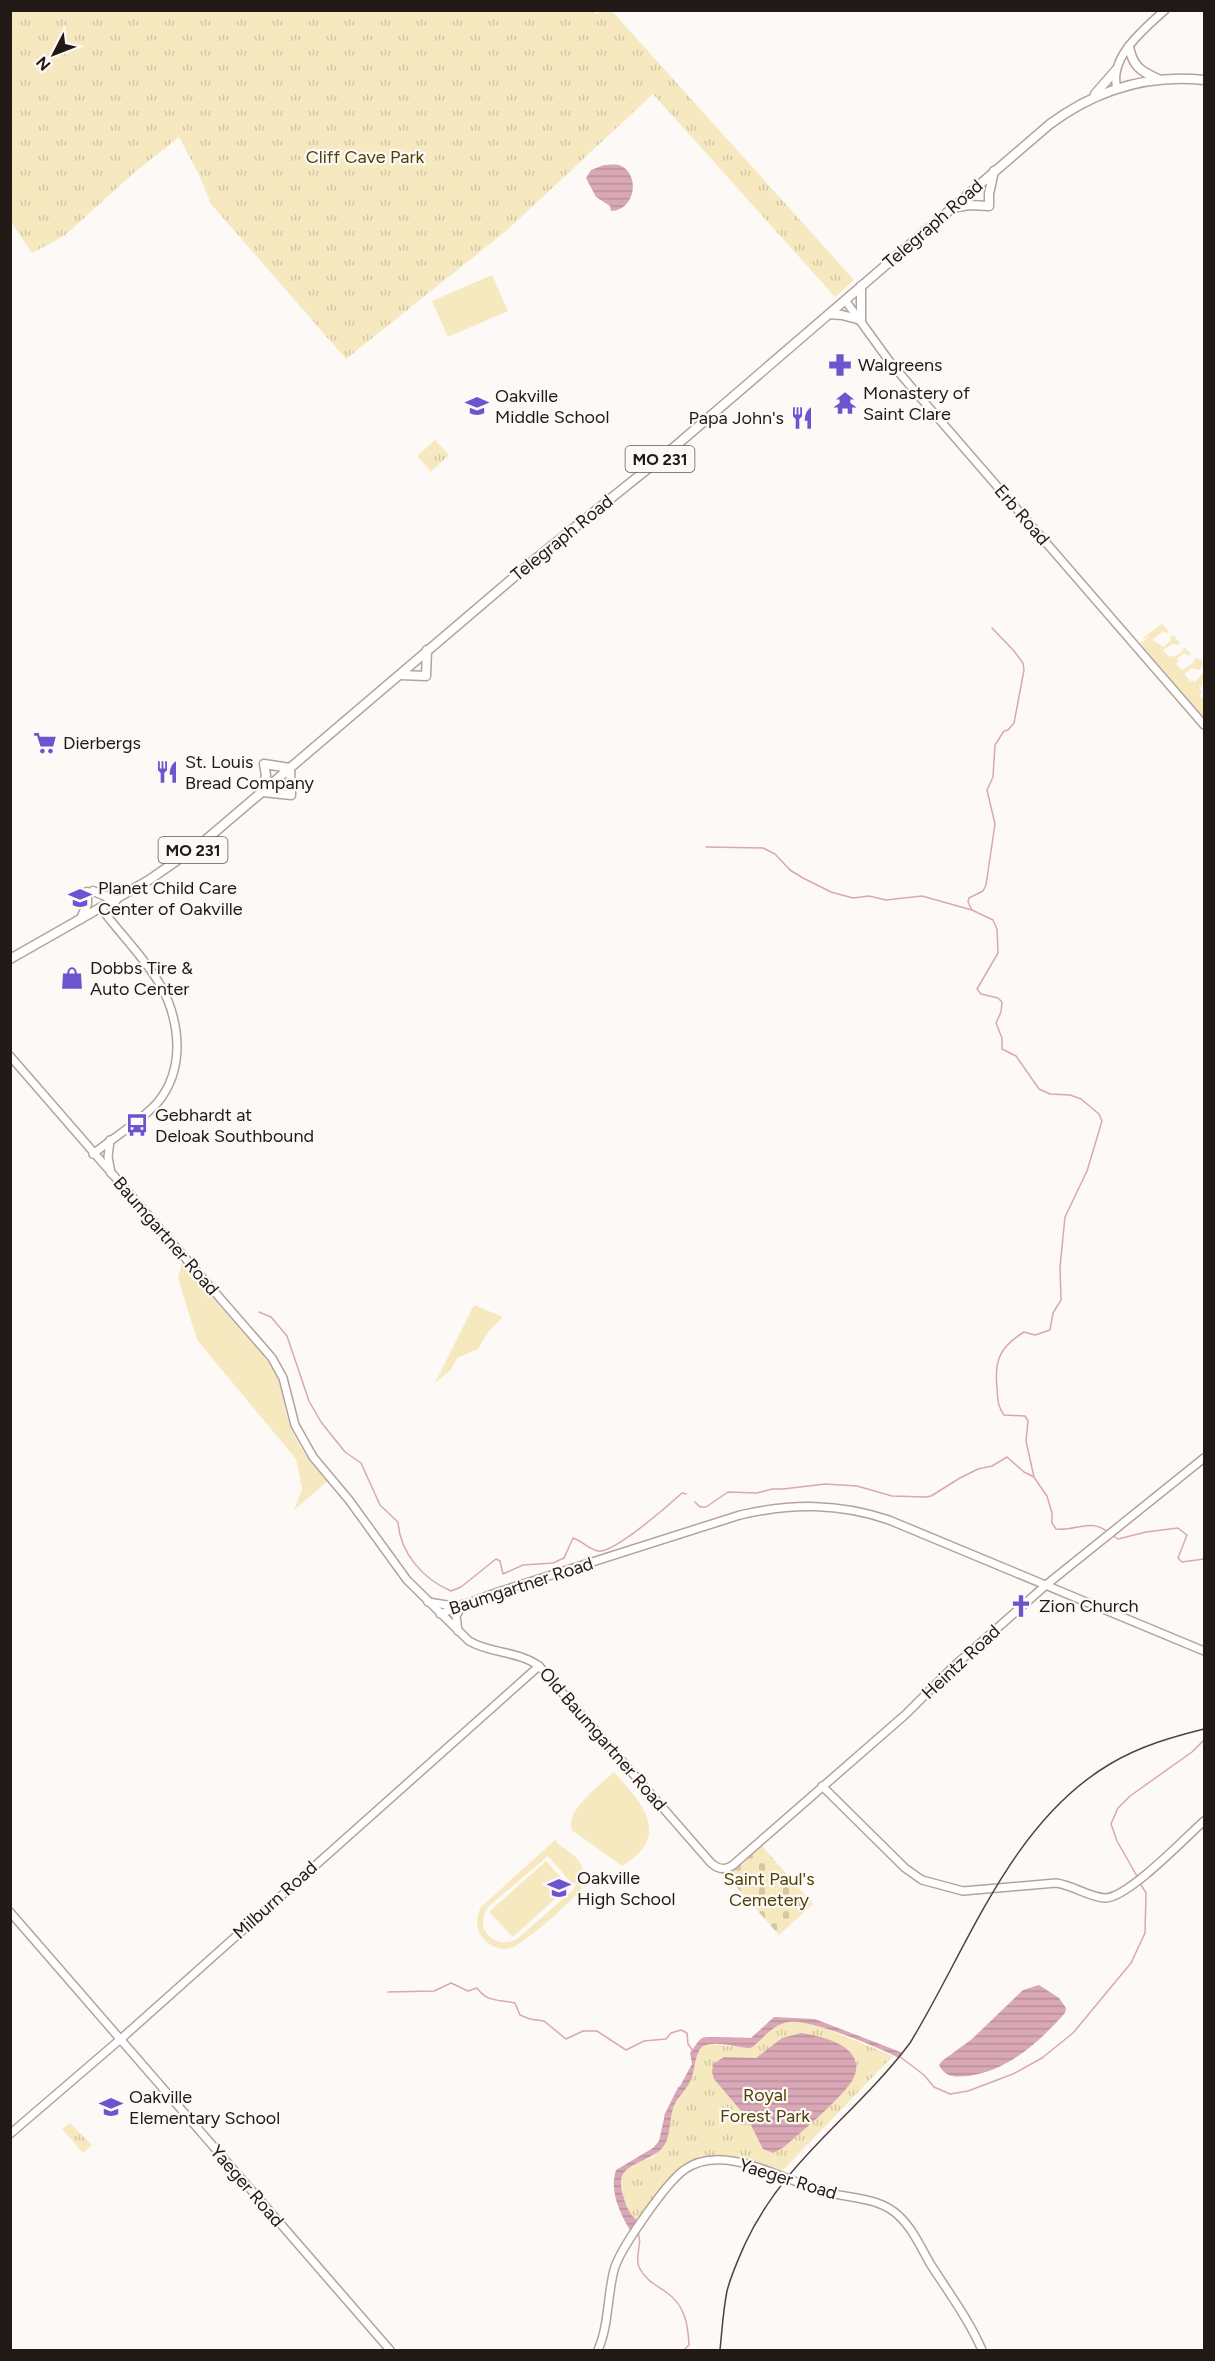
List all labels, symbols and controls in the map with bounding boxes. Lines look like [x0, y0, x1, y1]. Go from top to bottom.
north arrow [24, 24, 84, 84]
text: N [32, 53, 54, 75]
park label: Cliff Cave Park [306, 146, 425, 168]
street label: Telegraph Road [879, 175, 987, 273]
pharmacy icon: Walgreens [827, 352, 853, 378]
place label: Walgreens [858, 354, 942, 376]
place label: Monastery of Saint Clare [863, 382, 970, 425]
place label: Oakville Middle School [495, 385, 609, 428]
temple icon: Monastery of Saint Clare [832, 390, 858, 416]
school or university icon: Oakville Middle School [464, 393, 490, 419]
restaurant icon: Papa John's [789, 405, 815, 431]
place label: Papa John's [689, 407, 784, 429]
road number: MO 231 [626, 446, 694, 472]
street label: Erb Road [990, 480, 1054, 550]
street label: Telegraph Road [507, 490, 617, 586]
supermarket icon: Dierbergs [32, 730, 58, 756]
place label: Dierbergs [63, 732, 141, 754]
place label: St. Louis Bread Company [185, 751, 315, 794]
restaurant icon: St. Louis Bread Company [154, 759, 180, 785]
road number: MO 231 [158, 837, 228, 863]
place label: Planet Child Care Center of Oakville [98, 877, 243, 920]
school or university icon: Planet Child Care Center of Oakville [67, 885, 93, 911]
place label: Dobbs Tire & Auto Center [90, 957, 193, 1000]
shop icon: Dobbs Tire & Auto Center [59, 965, 85, 991]
place label: Gebhardt at Deloak Southbound [155, 1104, 314, 1147]
bus stop icon: Gebhardt at Deloak Southbound [124, 1112, 150, 1138]
street label: Baumgartner Road [108, 1172, 224, 1300]
street label: Baumgartner Road [446, 1552, 596, 1620]
church icon: Zion Church [1008, 1593, 1034, 1619]
place label: Zion Church [1039, 1595, 1139, 1617]
street label: Heintz Road [917, 1620, 1005, 1704]
street label: Old Baumgartner Road [535, 1663, 671, 1815]
street label: Milburn Road [228, 1856, 322, 1944]
place label: Oakville High School [577, 1867, 675, 1910]
park label: Saint Paul's Cemetery [723, 1868, 815, 1911]
school or university icon: Oakville High School [546, 1875, 572, 1901]
park label: Royal Forest Park [720, 2084, 810, 2127]
place label: Oakville Elementary School [129, 2086, 280, 2129]
school or university icon: Oakville Elementary School [98, 2094, 124, 2120]
street label: Yaeger Road [206, 2141, 288, 2231]
street label: Yaeger Road [736, 2154, 840, 2204]

